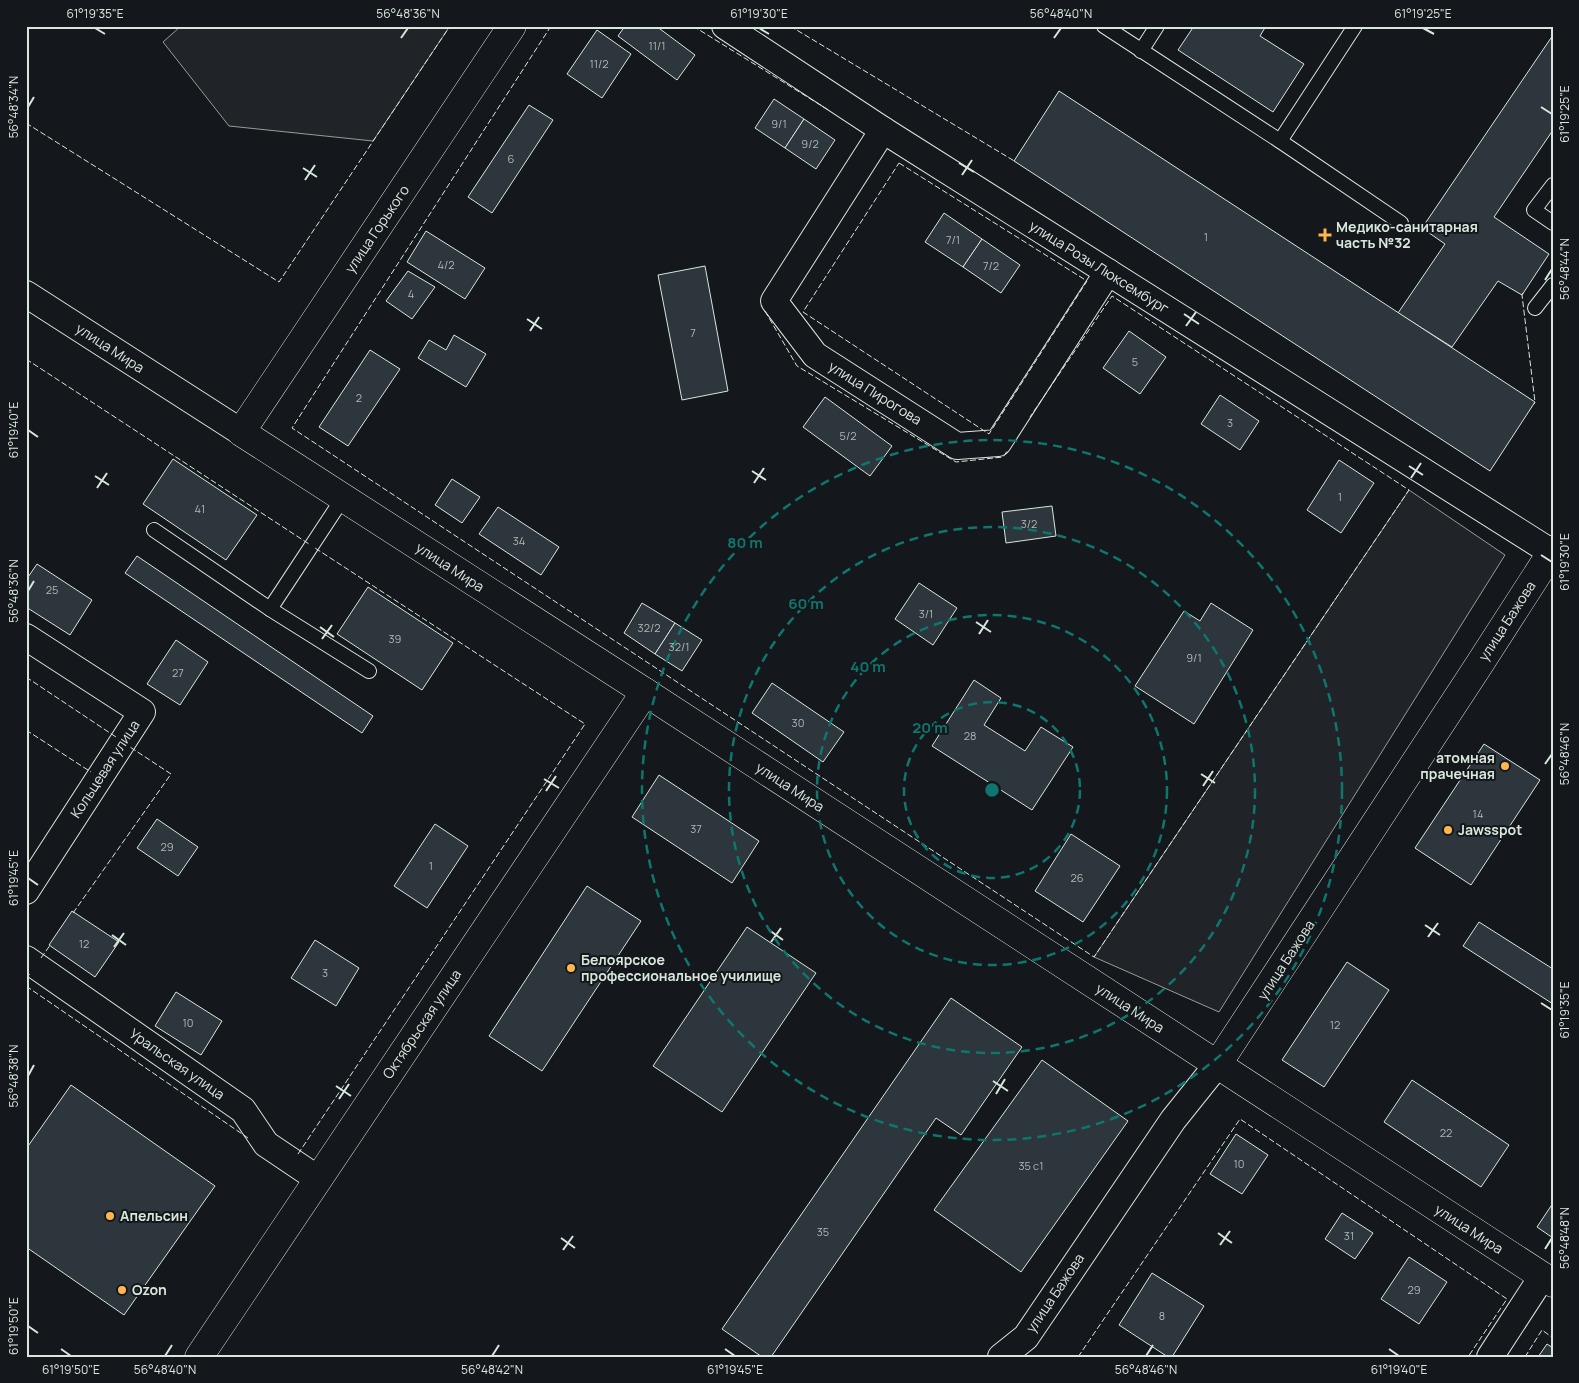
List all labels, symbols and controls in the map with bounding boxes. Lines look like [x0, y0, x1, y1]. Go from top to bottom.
text: 61°19'35"E [66, 5, 124, 22]
text: 56°48'36"N [376, 5, 440, 22]
text: 61°19'30"E [730, 5, 788, 22]
text: 56°48'40"N [1030, 5, 1092, 22]
text: 61°19'25"E [1394, 5, 1452, 22]
house number: 11/1 [648, 38, 666, 53]
house number: 11/2 [589, 56, 609, 71]
text: 56°48'34"N [5, 76, 22, 138]
text: 61°19'25"E [1556, 85, 1573, 143]
house number: 9/1 [771, 116, 787, 131]
house number: 9/2 [801, 136, 819, 151]
house number: 6 [508, 151, 515, 166]
street label: улица Горького [340, 181, 413, 277]
street label: улица Розы Люксембург [1026, 216, 1173, 318]
place label: Медико-санитарная часть №32 [1336, 217, 1478, 252]
marker: Медико-санитарная часть №32 [1318, 228, 1332, 242]
house number: 1 [1204, 229, 1208, 244]
house number: 7/1 [946, 232, 960, 247]
text: 56°48'44"N [1556, 238, 1573, 300]
house number: 4/2 [437, 257, 455, 272]
house number: 7/2 [983, 258, 999, 273]
house number: 4 [408, 286, 414, 301]
street label: улица Мира [72, 318, 148, 377]
house number: 7 [690, 325, 696, 340]
house number: 5 [1132, 354, 1138, 369]
street label: улица Пирогова [825, 356, 925, 429]
house number: 2 [356, 390, 362, 405]
text: 61°19'40"E [5, 402, 22, 458]
house number: 3 [1227, 415, 1233, 430]
house number: 5/2 [840, 428, 856, 443]
house number: 1 [1338, 489, 1342, 504]
house number: 41 [195, 501, 205, 516]
house number: 3/2 [1021, 516, 1037, 531]
text: 80 m [727, 532, 763, 553]
house number: 34 [513, 533, 525, 548]
text: 61°19'30"E [1556, 533, 1573, 591]
street label: улица Мира [412, 537, 488, 596]
text: 56°48'36"N [5, 559, 22, 623]
street label: улица Бажова [1474, 577, 1540, 664]
house number: 25 [46, 582, 58, 597]
text: 60 m [788, 593, 824, 614]
house number: 3/1 [919, 606, 933, 621]
house number: 32/2 [638, 620, 660, 635]
house number: 39 [389, 631, 402, 646]
house number: 32/1 [669, 639, 689, 654]
house number: 9/1 [1186, 650, 1202, 665]
text: 40 m [850, 656, 886, 677]
house number: 27 [172, 665, 184, 680]
house number: 30 [792, 715, 804, 730]
street label: Кольцевая улица [66, 716, 143, 822]
text: 20 m [912, 717, 948, 738]
text: 56°48'46"N [1556, 723, 1573, 785]
house number: 28 [964, 728, 976, 743]
place label: атомная прачечная [1420, 748, 1495, 783]
street label: улица Мира [752, 757, 828, 816]
marker: атомная прачечная [1499, 760, 1511, 772]
centre of rings [983, 781, 1001, 799]
house number: 14 [1473, 806, 1483, 821]
place label: Jawsspot [1458, 820, 1522, 839]
house number: 37 [690, 821, 702, 836]
marker: Jawsspot [1442, 824, 1454, 836]
house number: 29 [160, 839, 174, 854]
text: 61°19'45"E [5, 850, 22, 906]
house number: 1 [429, 858, 433, 873]
house number: 26 [1070, 870, 1084, 885]
street label: улица Бажова [1253, 916, 1319, 1003]
house number: 12 [79, 936, 89, 951]
place label: Белоярское профессиональное училище [581, 950, 781, 985]
marker: Белоярское профессиональное училище [565, 962, 577, 974]
house number: 3 [322, 965, 328, 980]
street label: Октябрьская улица [378, 965, 465, 1082]
street label: улица Мира [1092, 978, 1168, 1037]
text: 61°19'35"E [1556, 981, 1573, 1039]
house number: 10 [182, 1015, 194, 1030]
house number: 12 [1330, 1017, 1340, 1032]
street label: Уральская улица [126, 1024, 229, 1104]
text: 56°48'38"N [5, 1045, 22, 1107]
house number: 22 [1440, 1125, 1452, 1140]
house number: 10 [1233, 1156, 1245, 1171]
house number: 35 с1 [1018, 1158, 1044, 1173]
street label: улица Мира [1431, 1199, 1507, 1258]
place label: Апельсин [120, 1206, 188, 1225]
text: 56°48'48"N [1556, 1207, 1573, 1269]
marker: Апельсин [104, 1210, 116, 1222]
house number: 35 [817, 1224, 829, 1239]
house number: 31 [1344, 1228, 1354, 1243]
street label: улица Бажова [1021, 1249, 1088, 1336]
place label: Ozon [132, 1280, 167, 1299]
house number: 29 [1407, 1282, 1421, 1297]
marker: Ozon [116, 1284, 128, 1296]
text: 61°19'50"E [5, 1297, 22, 1355]
house number: 8 [1159, 1308, 1165, 1323]
text: 61°19'50"E [42, 1361, 100, 1378]
text: 56°48'40"N [134, 1361, 196, 1378]
text: 56°48'42"N [461, 1361, 523, 1378]
text: 61°19'45"E [707, 1361, 763, 1378]
text: 56°48'46"N [1115, 1361, 1177, 1378]
text: 61°19'40"E [1371, 1361, 1427, 1378]

